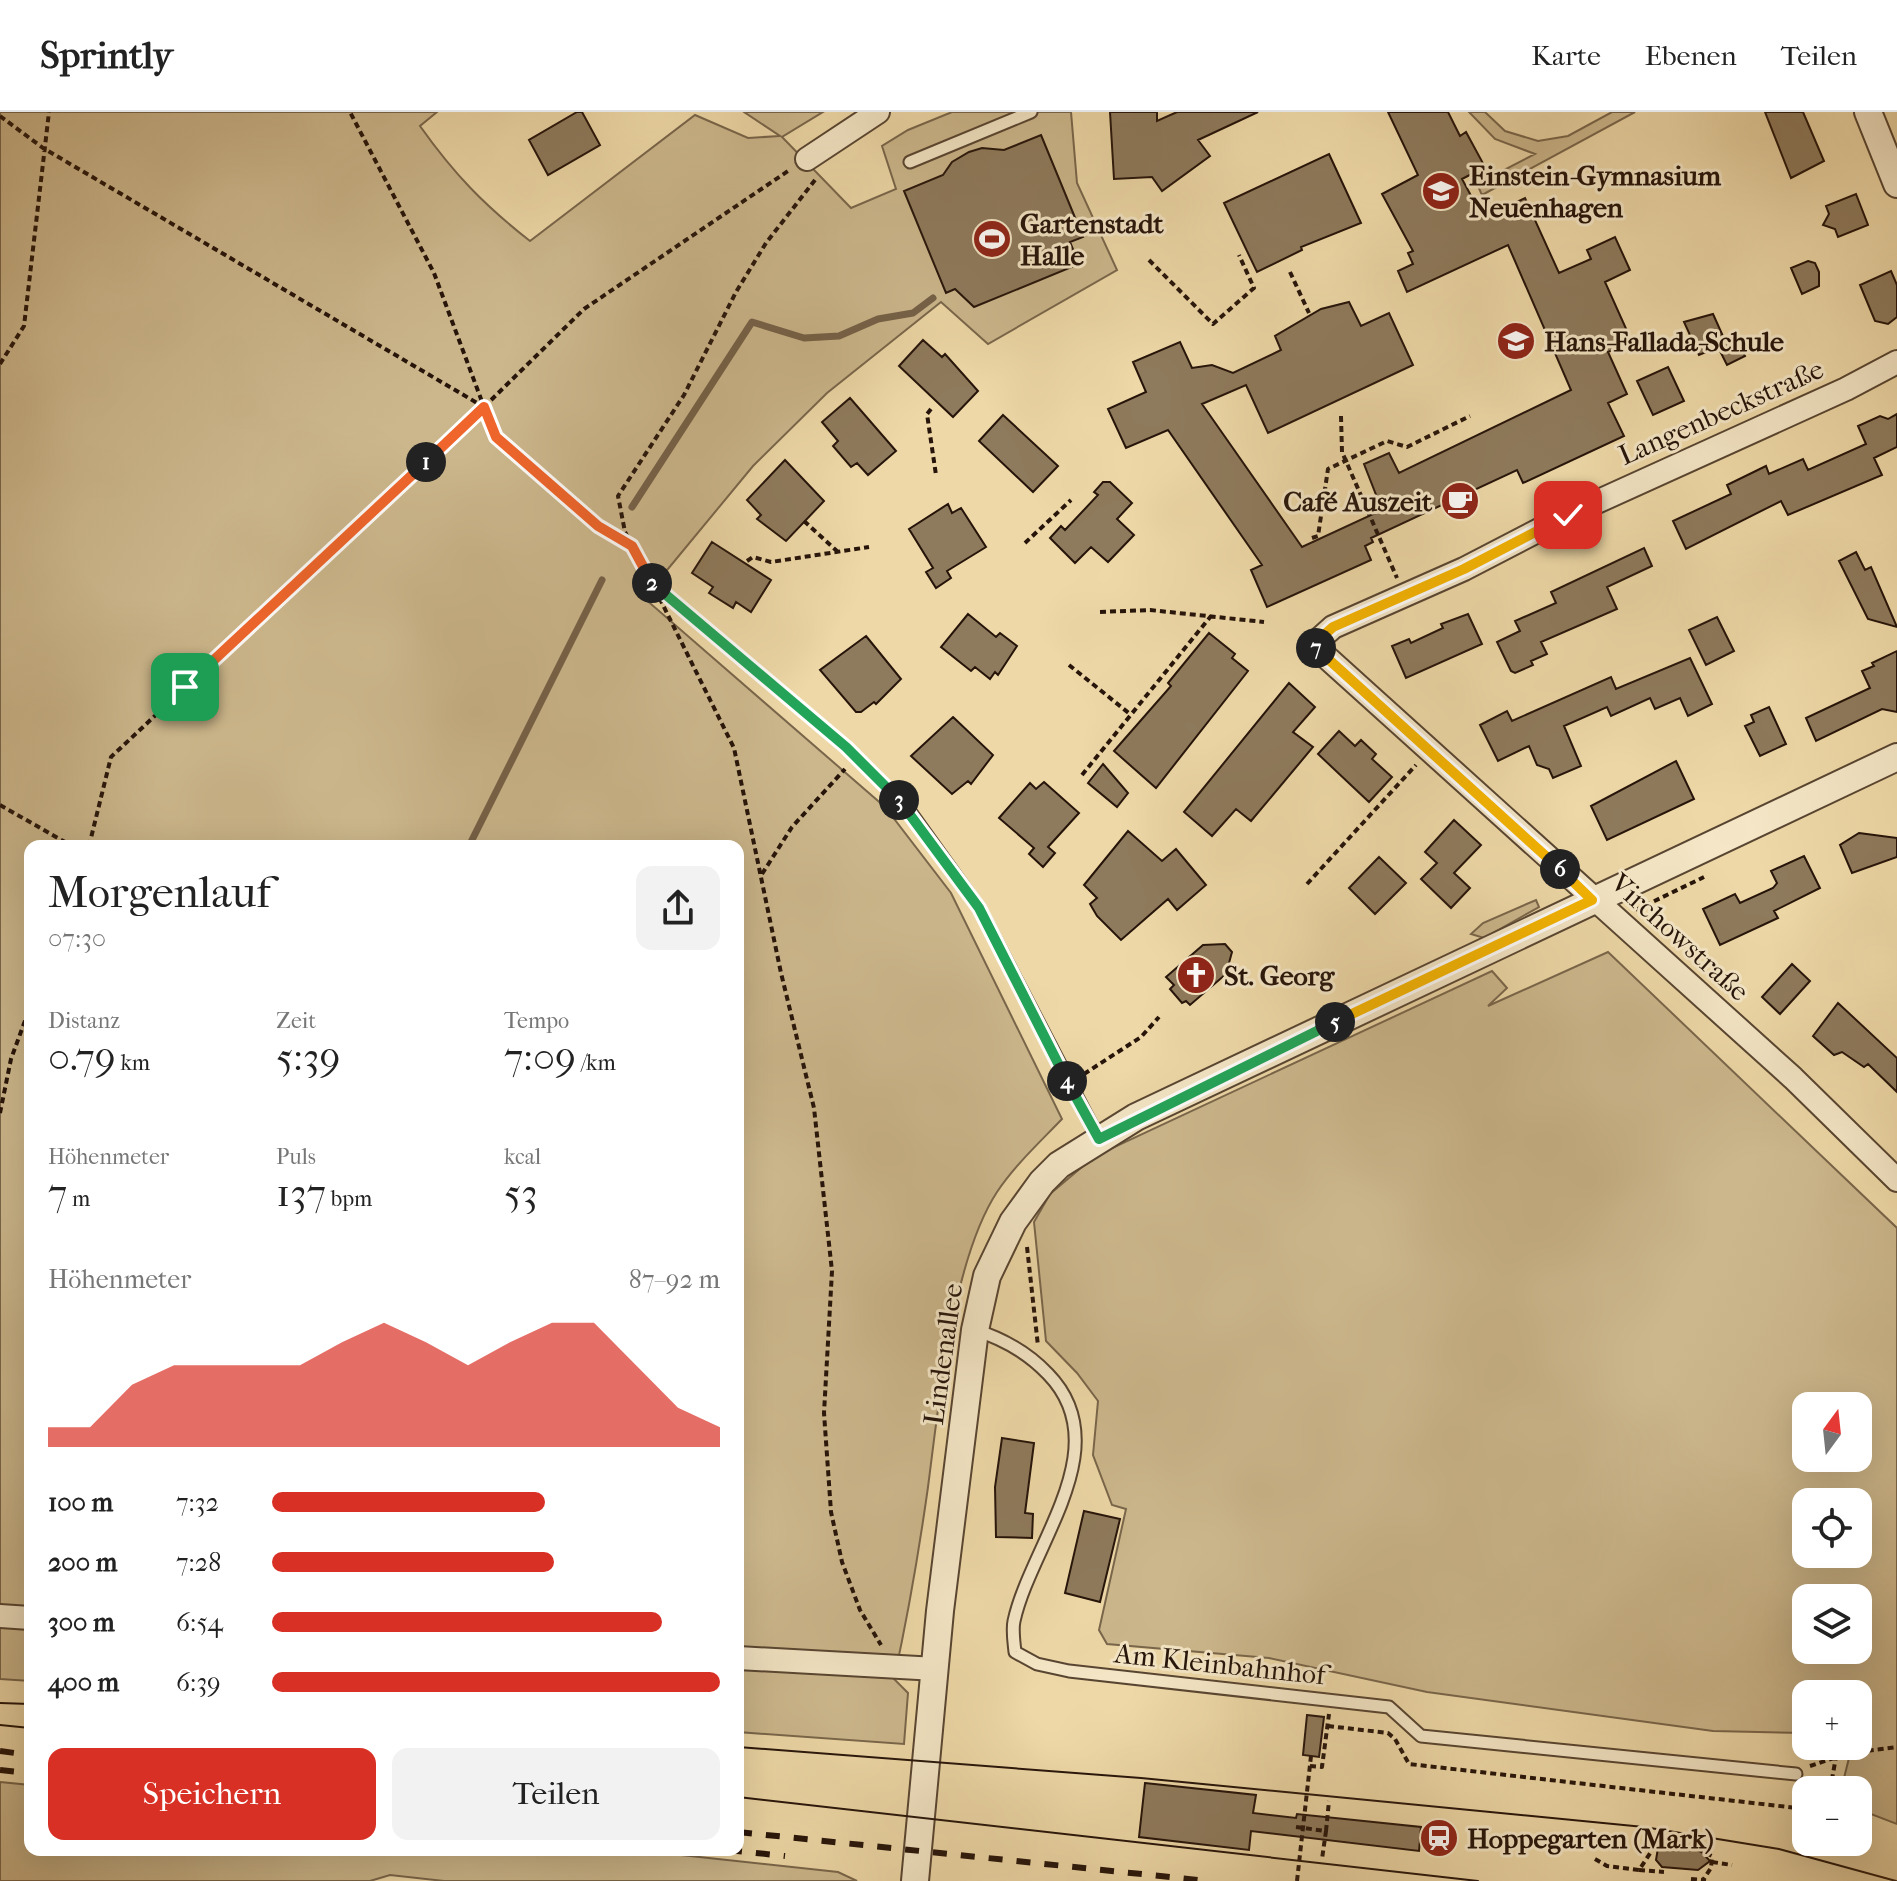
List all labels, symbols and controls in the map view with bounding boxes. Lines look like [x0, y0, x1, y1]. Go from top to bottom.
text: Sprintly [40, 33, 173, 78]
text: Karte [1531, 39, 1601, 72]
text: Ebenen [1645, 39, 1737, 72]
text: Teilen [1781, 39, 1857, 72]
place label: Einstein-Gymnasium Neuenhagen [1469, 159, 1722, 224]
school or university icon: Einstein-Gymnasium Neuenhagen [1420, 170, 1462, 212]
place label: Gartenstadt Halle [1020, 207, 1164, 272]
sports icon: Gartenstadt Halle [971, 218, 1013, 260]
school or university icon: Hans-Fallada-Schule [1495, 320, 1537, 362]
place label: Hans-Fallada-Schule [1544, 325, 1784, 358]
street label: Langenbeckstraße [1614, 352, 1829, 472]
pin: 1 [406, 442, 446, 482]
text: 1 [422, 449, 430, 475]
cafe icon: Café Auszeit [1439, 480, 1481, 522]
pin [1534, 481, 1602, 549]
place label: Café Auszeit [1283, 485, 1433, 518]
icon: check [1546, 493, 1590, 537]
pin: 2 [632, 563, 672, 603]
text: 2 [646, 570, 658, 596]
pin: 7 [1296, 628, 1336, 668]
text: 7 [1311, 635, 1321, 661]
pin [151, 653, 219, 721]
icon: arrive [163, 665, 207, 709]
pin: 3 [879, 780, 919, 820]
text: 3 [894, 787, 904, 813]
pin: 6 [1540, 849, 1580, 889]
text: 6 [1554, 856, 1566, 882]
button: share [636, 866, 720, 950]
street label: Virchowstraße [1603, 866, 1756, 1008]
text: Morgenlauf [48, 867, 271, 918]
text: 07:30 [48, 923, 106, 954]
church icon: St. Georg [1175, 954, 1217, 996]
place label: St. Georg [1224, 959, 1335, 992]
pin: 5 [1315, 1002, 1355, 1042]
text: Distanz [48, 1008, 120, 1034]
text: Zeit [276, 1008, 316, 1034]
text: Tempo [504, 1008, 569, 1034]
text: 5 [1330, 1009, 1340, 1035]
text: 0.79 [48, 1034, 116, 1080]
text: 5:39 [276, 1034, 340, 1080]
text: 7:09 [504, 1034, 576, 1080]
text: km [116, 1050, 150, 1076]
text: /km [576, 1050, 616, 1076]
pin: 4 [1047, 1061, 1087, 1101]
text: 4 [1061, 1068, 1074, 1094]
text: Höhenmeter [48, 1144, 169, 1170]
text: Puls [276, 1144, 316, 1170]
text: kcal [504, 1144, 541, 1170]
text: 7 [48, 1170, 67, 1216]
text: 137 [276, 1170, 326, 1216]
text: 53 [504, 1170, 538, 1216]
text: m [67, 1186, 90, 1212]
text: bpm [326, 1186, 372, 1212]
text: Höhenmeter [48, 1264, 191, 1295]
text: 87–92 m [629, 1264, 720, 1295]
street label: Lindenallee [917, 1281, 969, 1427]
north arrow [1792, 1392, 1872, 1472]
map controls [1792, 1392, 1872, 1856]
text: 100 m [48, 1487, 113, 1518]
text: 7:32 [176, 1487, 219, 1518]
button: locate [1792, 1488, 1872, 1568]
text: 200 m [48, 1547, 117, 1578]
text: 7:28 [176, 1547, 221, 1578]
button: layers [1792, 1584, 1872, 1664]
text: 300 m [48, 1607, 115, 1638]
text: 6:54 [176, 1607, 223, 1638]
street label: Am Kleinbahnhof [1112, 1636, 1333, 1692]
text: 400 m [48, 1667, 119, 1698]
text: 6:39 [176, 1667, 221, 1698]
button: + [1792, 1680, 1872, 1760]
button: Speichern [48, 1748, 376, 1840]
button: Teilen [392, 1748, 720, 1840]
button: − [1792, 1776, 1872, 1856]
station icon: Hoppegarten (Mark) [1418, 1817, 1460, 1859]
place label: Hoppegarten (Mark) [1467, 1822, 1714, 1855]

